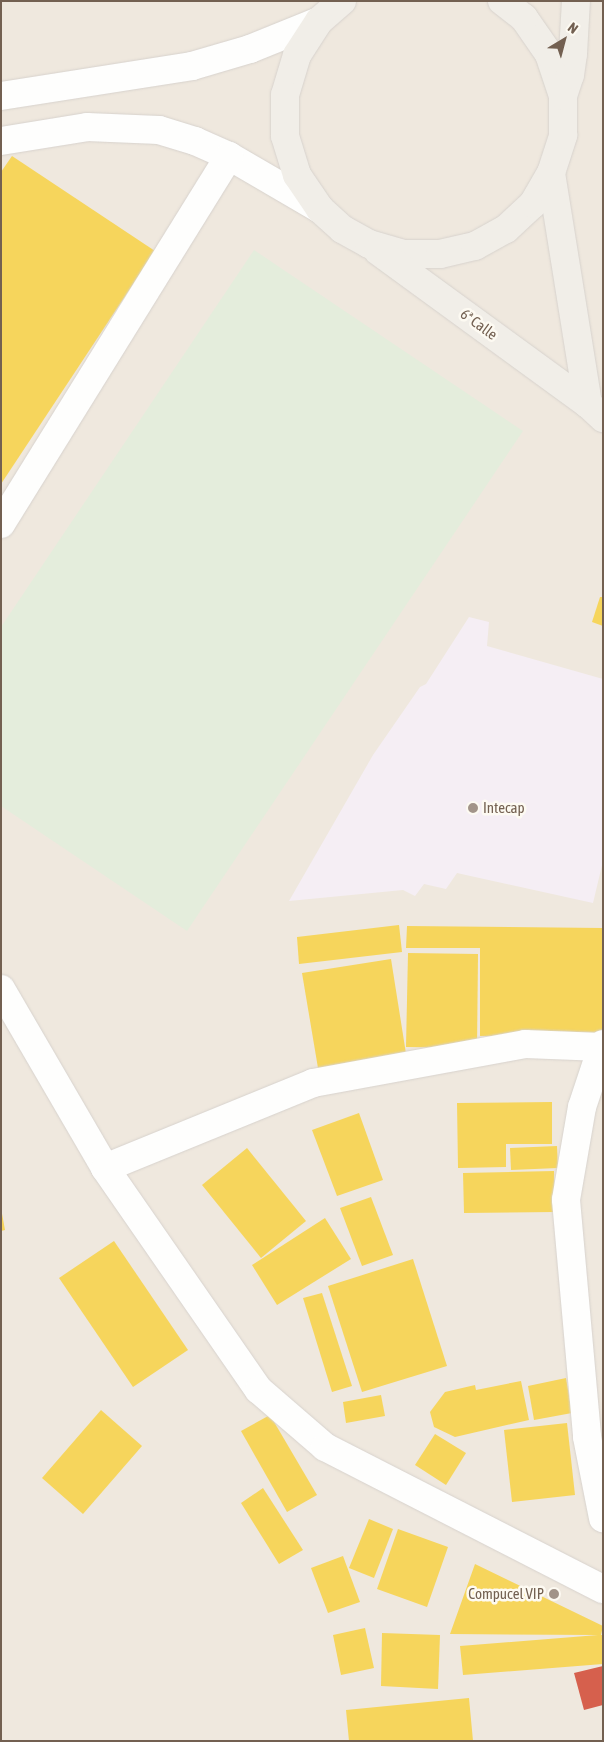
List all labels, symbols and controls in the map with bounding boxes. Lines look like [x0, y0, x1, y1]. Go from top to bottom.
north arrow [539, 15, 589, 65]
text: N [565, 19, 581, 37]
street label: 6ª Calle [457, 305, 501, 343]
place label: Intecap [483, 799, 525, 817]
marker: Intecap [467, 802, 479, 814]
place label: Compucel VIP [468, 1585, 544, 1603]
marker: Compucel VIP [548, 1588, 560, 1600]

